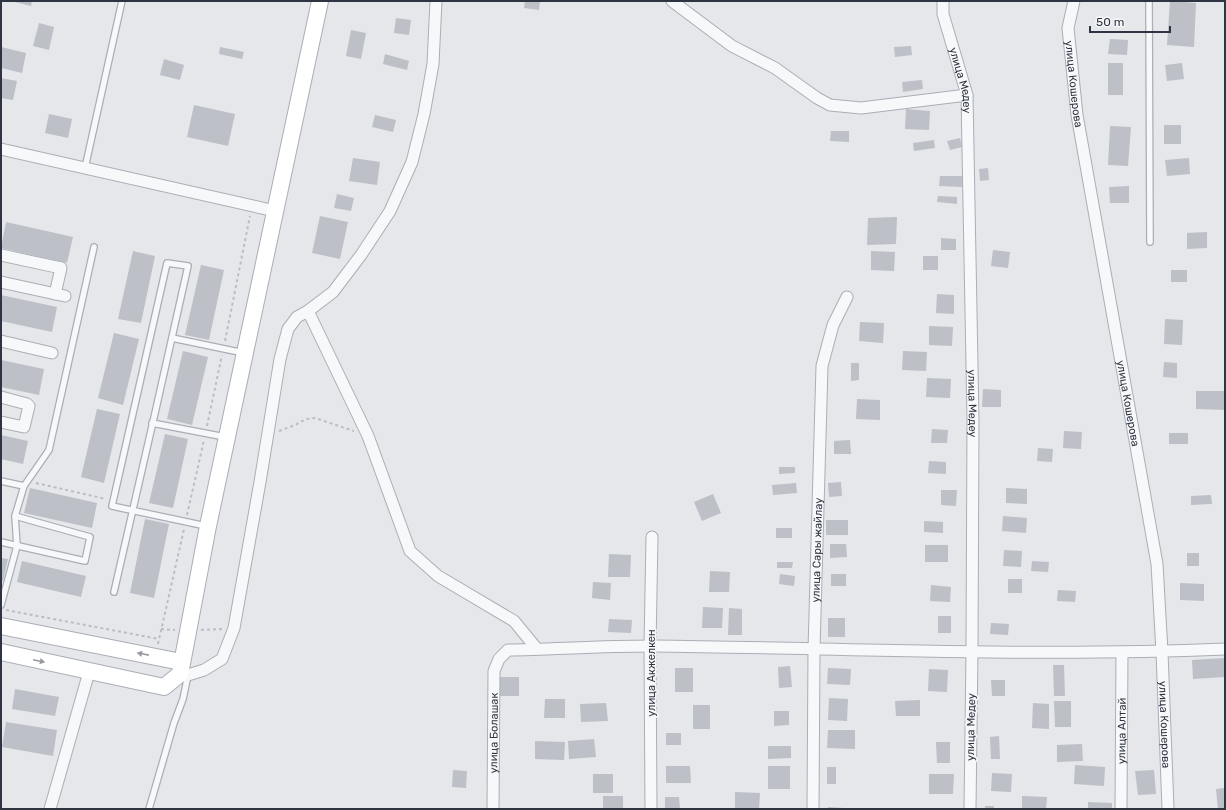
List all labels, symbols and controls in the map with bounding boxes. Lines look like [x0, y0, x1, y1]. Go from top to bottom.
scale bar [1090, 8, 1170, 34]
text: 50 m [1096, 15, 1124, 29]
street label: улица Кошерова [1063, 40, 1086, 129]
street label: улица Медеу [947, 46, 974, 114]
street label: улица Кошерова [1114, 359, 1142, 448]
street label: улица Медеу [966, 369, 980, 437]
street label: улица Сары жайлау [809, 497, 825, 603]
street label: улица Акжелкен [645, 629, 658, 717]
one-way arrow [137, 651, 149, 657]
one-way arrow [33, 658, 45, 664]
street label: улица Кошерова [1157, 681, 1173, 769]
street label: улица Болашак [487, 692, 500, 773]
street label: улица Медеу [964, 693, 978, 761]
street label: улица Алтай [1115, 698, 1128, 764]

